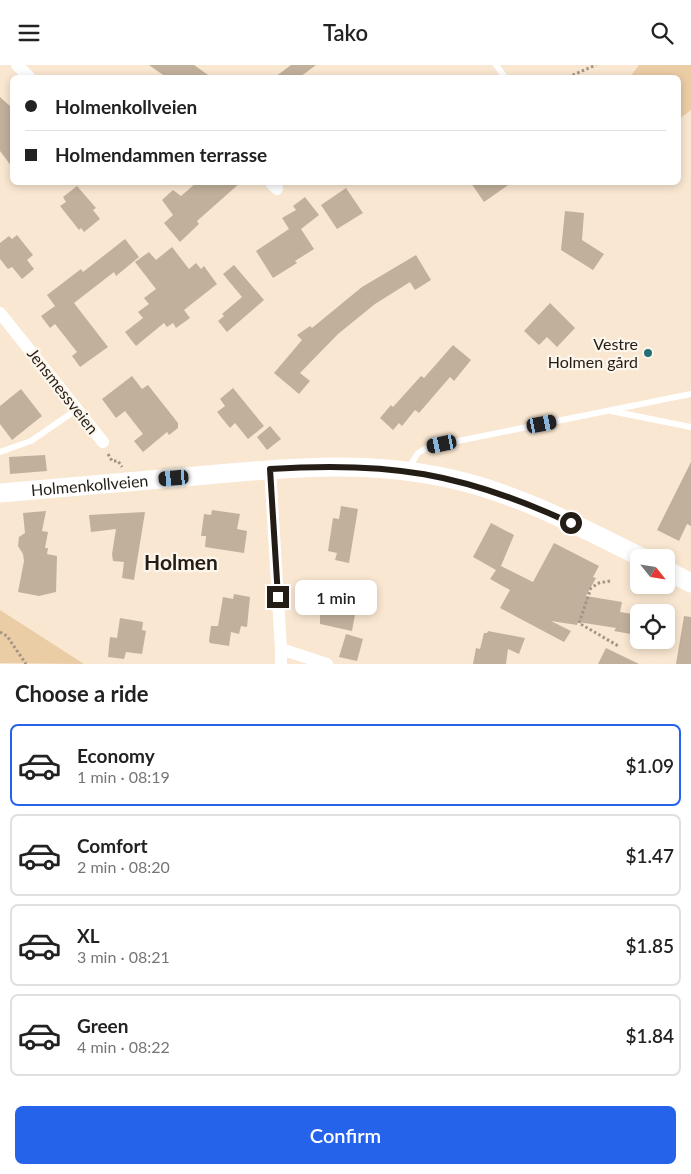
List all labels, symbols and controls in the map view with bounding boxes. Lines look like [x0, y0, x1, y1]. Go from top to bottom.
icon: menu [15, 19, 43, 47]
text: Tako [323, 19, 368, 46]
icon: search [648, 19, 676, 47]
text: Holmenkollveien [55, 95, 197, 118]
text: Holmendammen terrasse [55, 143, 267, 166]
place label: Vestre Holmen gård [548, 334, 638, 371]
street label: Jensmessveien [24, 344, 103, 437]
marker: Vestre Holmen gård [642, 347, 654, 359]
car [525, 414, 558, 434]
car [425, 434, 458, 454]
car [158, 469, 189, 487]
street label: Holmenkollveien [30, 470, 149, 499]
route start [560, 512, 582, 534]
district label: Holmen [144, 549, 218, 574]
north arrow [630, 549, 675, 594]
map controls [630, 549, 675, 649]
callout: 1 min [296, 579, 378, 615]
route end [267, 586, 289, 608]
text: 1 min [316, 588, 356, 607]
button: locate [630, 604, 675, 649]
text: Choose a ride [15, 680, 149, 707]
icon: car [17, 743, 62, 788]
text: Economy [77, 744, 155, 767]
text: $1.09 [625, 754, 674, 777]
text: 1 min · 08:19 [77, 767, 170, 786]
icon: car [17, 833, 62, 878]
text: Comfort [77, 834, 148, 857]
text: $1.47 [625, 844, 674, 867]
text: 2 min · 08:20 [77, 857, 170, 876]
icon: car [17, 923, 62, 968]
text: XL [77, 924, 100, 947]
text: $1.85 [625, 934, 674, 957]
text: 3 min · 08:21 [77, 947, 170, 966]
icon: car [17, 1013, 62, 1058]
text: Green [77, 1014, 128, 1037]
text: $1.84 [625, 1024, 674, 1047]
text: 4 min · 08:22 [77, 1037, 170, 1056]
button: Confirm [15, 1106, 676, 1164]

